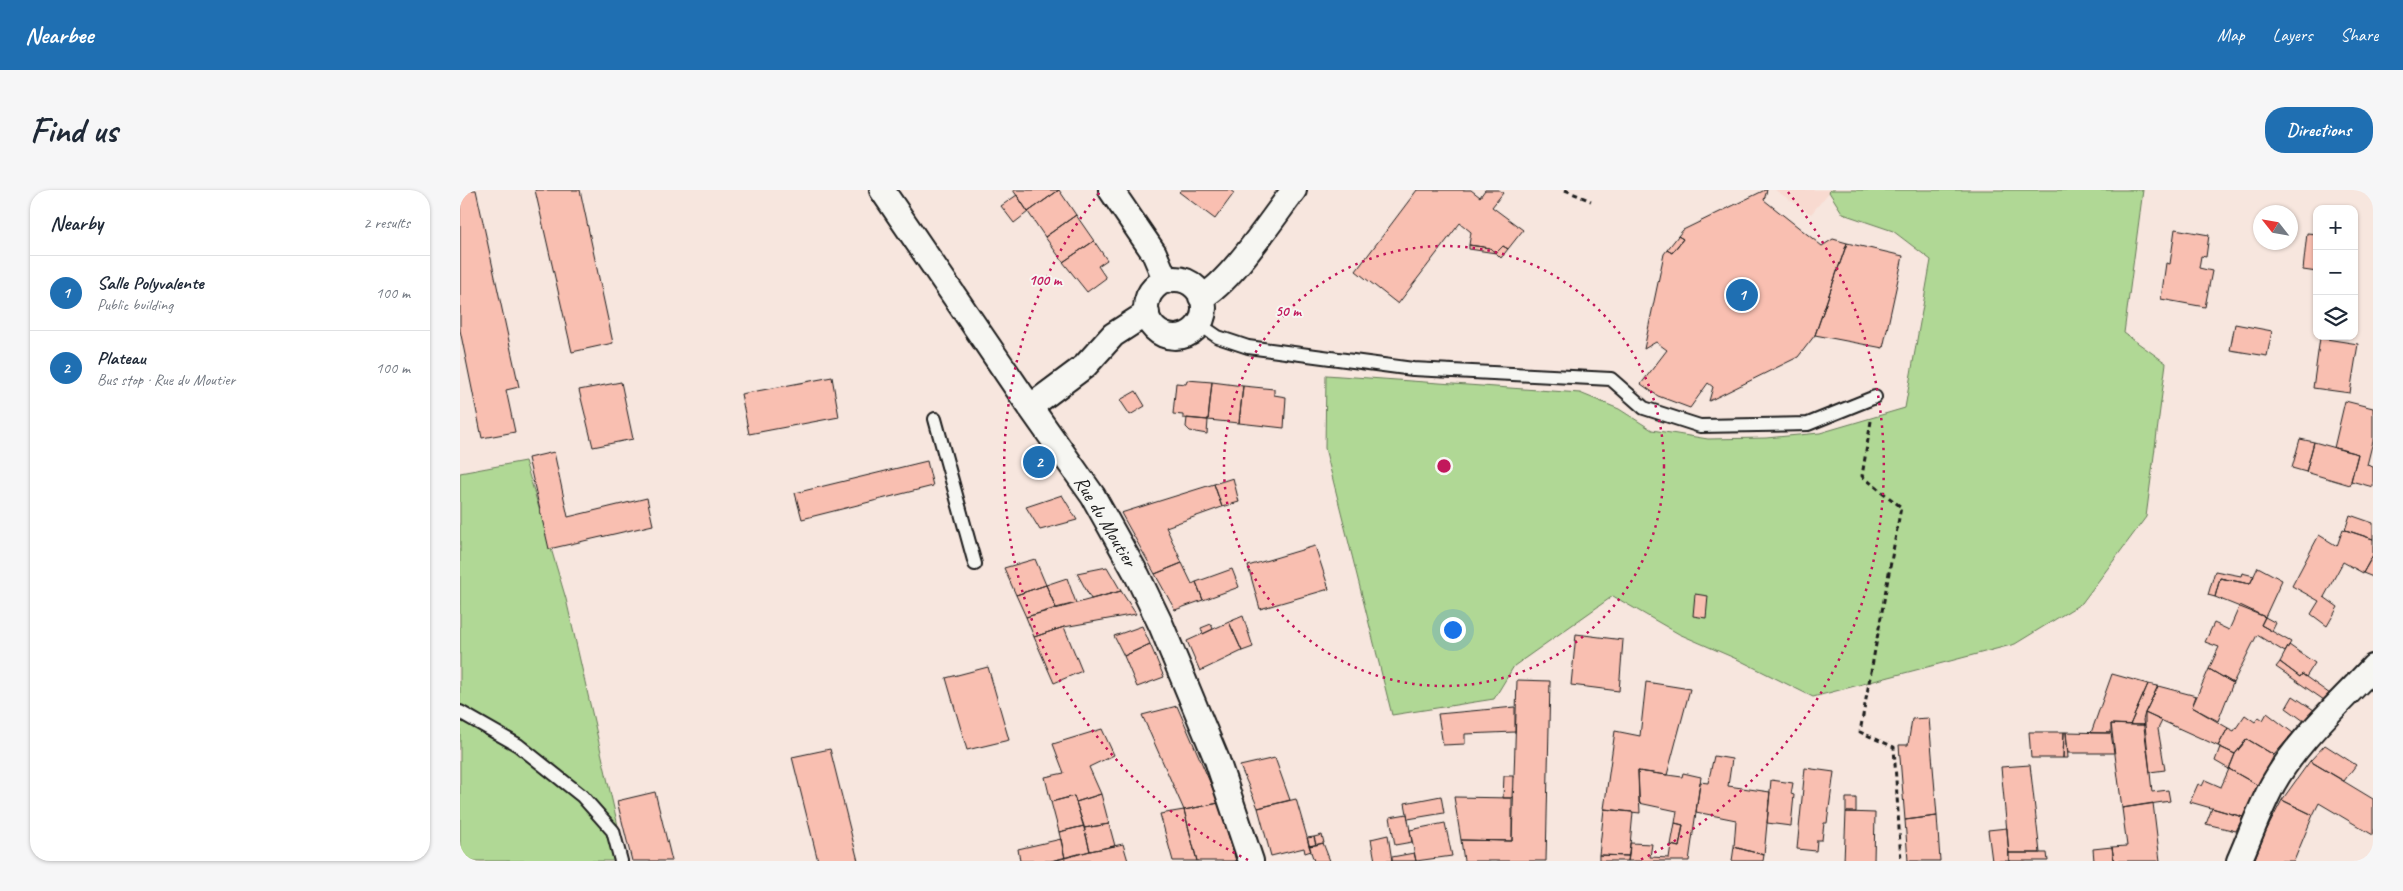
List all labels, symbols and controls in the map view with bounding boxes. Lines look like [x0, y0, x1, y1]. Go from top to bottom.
text: Nearbee [25, 20, 93, 50]
text: Map [2217, 24, 2245, 46]
text: Layers [2273, 24, 2312, 46]
text: Share [2340, 24, 2378, 46]
button: Directions [2265, 107, 2373, 153]
text: Find us [30, 108, 117, 153]
north arrow [2253, 205, 2298, 250]
map controls [2313, 205, 2358, 340]
button: + [2313, 205, 2358, 250]
text: Nearby [50, 210, 103, 236]
text: 2 results [363, 213, 410, 233]
button: − [2313, 250, 2358, 295]
text: Salle Polyvalente [97, 271, 204, 295]
text: 100 m [1029, 271, 1063, 290]
pin: 1 [1726, 276, 1758, 314]
text: 1 [62, 283, 70, 303]
text: 100 m [376, 283, 410, 303]
text: Public building [97, 295, 173, 315]
button: layers [2313, 295, 2358, 340]
text: 50 m [1275, 302, 1302, 321]
text: Plateau [97, 346, 146, 370]
text: 2 [62, 358, 70, 378]
text: 100 m [376, 358, 410, 378]
text: Bus stop · Rue du Moutier [97, 370, 235, 390]
pin: 2 [1023, 443, 1055, 481]
centre of rings [1435, 457, 1453, 475]
street label: Rue du Moutier [1069, 471, 1143, 573]
your location [1440, 617, 1466, 643]

